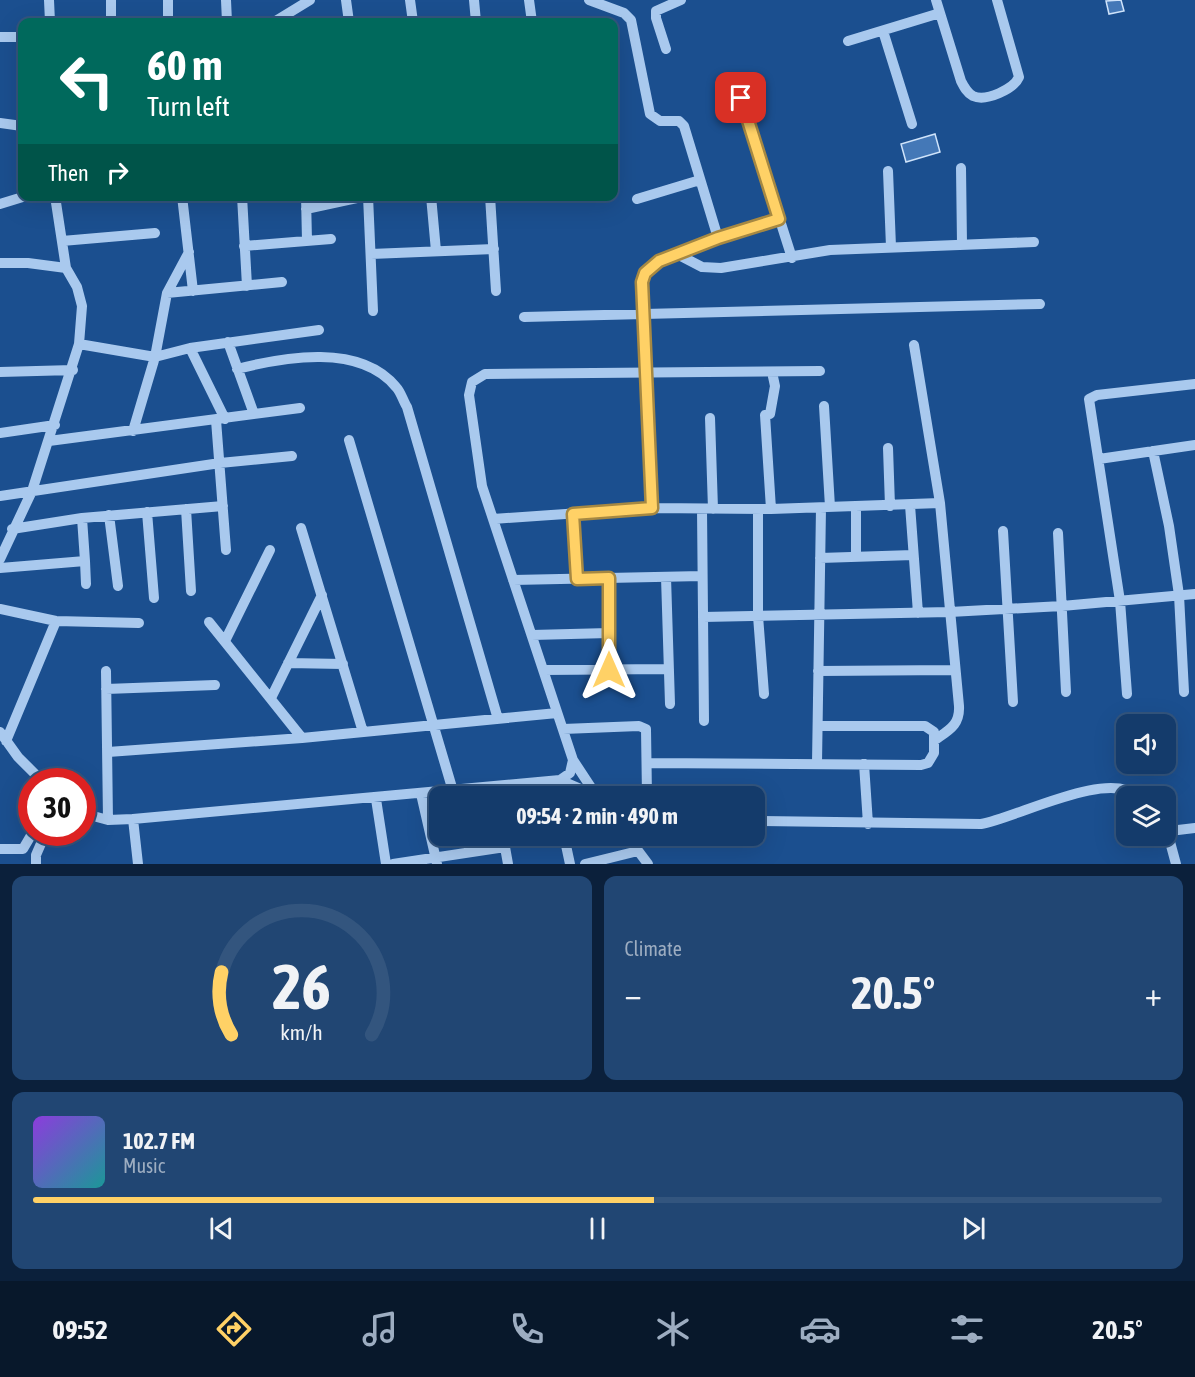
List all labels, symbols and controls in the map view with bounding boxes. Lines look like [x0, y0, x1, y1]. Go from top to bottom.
text: 60 m [147, 41, 222, 89]
icon: left [48, 42, 126, 120]
pin [715, 72, 766, 123]
icon: arrive [724, 81, 757, 114]
text: Turn left [147, 91, 230, 122]
icon: right [101, 156, 134, 189]
text: Then [48, 160, 89, 186]
position arrow [577, 638, 641, 702]
map controls [1116, 714, 1176, 846]
button: sound [1116, 714, 1176, 774]
speed limit sign: 30 [18, 768, 96, 846]
button: layers [1116, 786, 1176, 846]
text: 09:54 · 2 min · 490 m [516, 803, 678, 829]
text: Climate [625, 937, 682, 960]
text: 26 [272, 951, 331, 1022]
text: 20.5° [851, 967, 935, 1019]
text: − [625, 975, 642, 1013]
text: + [1145, 975, 1162, 1013]
text: km/h [280, 1020, 323, 1045]
text: 102.7 FM [123, 1128, 195, 1154]
text: Music [123, 1154, 165, 1177]
icon: previous [205, 1212, 238, 1245]
icon: pause [581, 1212, 614, 1245]
icon: next [957, 1212, 990, 1245]
icon: directions [213, 1308, 255, 1350]
icon: music [359, 1308, 401, 1350]
icon: phone [506, 1308, 548, 1350]
icon: climate [652, 1308, 694, 1350]
icon: car [799, 1308, 841, 1350]
icon: filters [946, 1308, 988, 1350]
text: 09:52 [52, 1314, 108, 1345]
text: 20.5° [1092, 1314, 1143, 1345]

